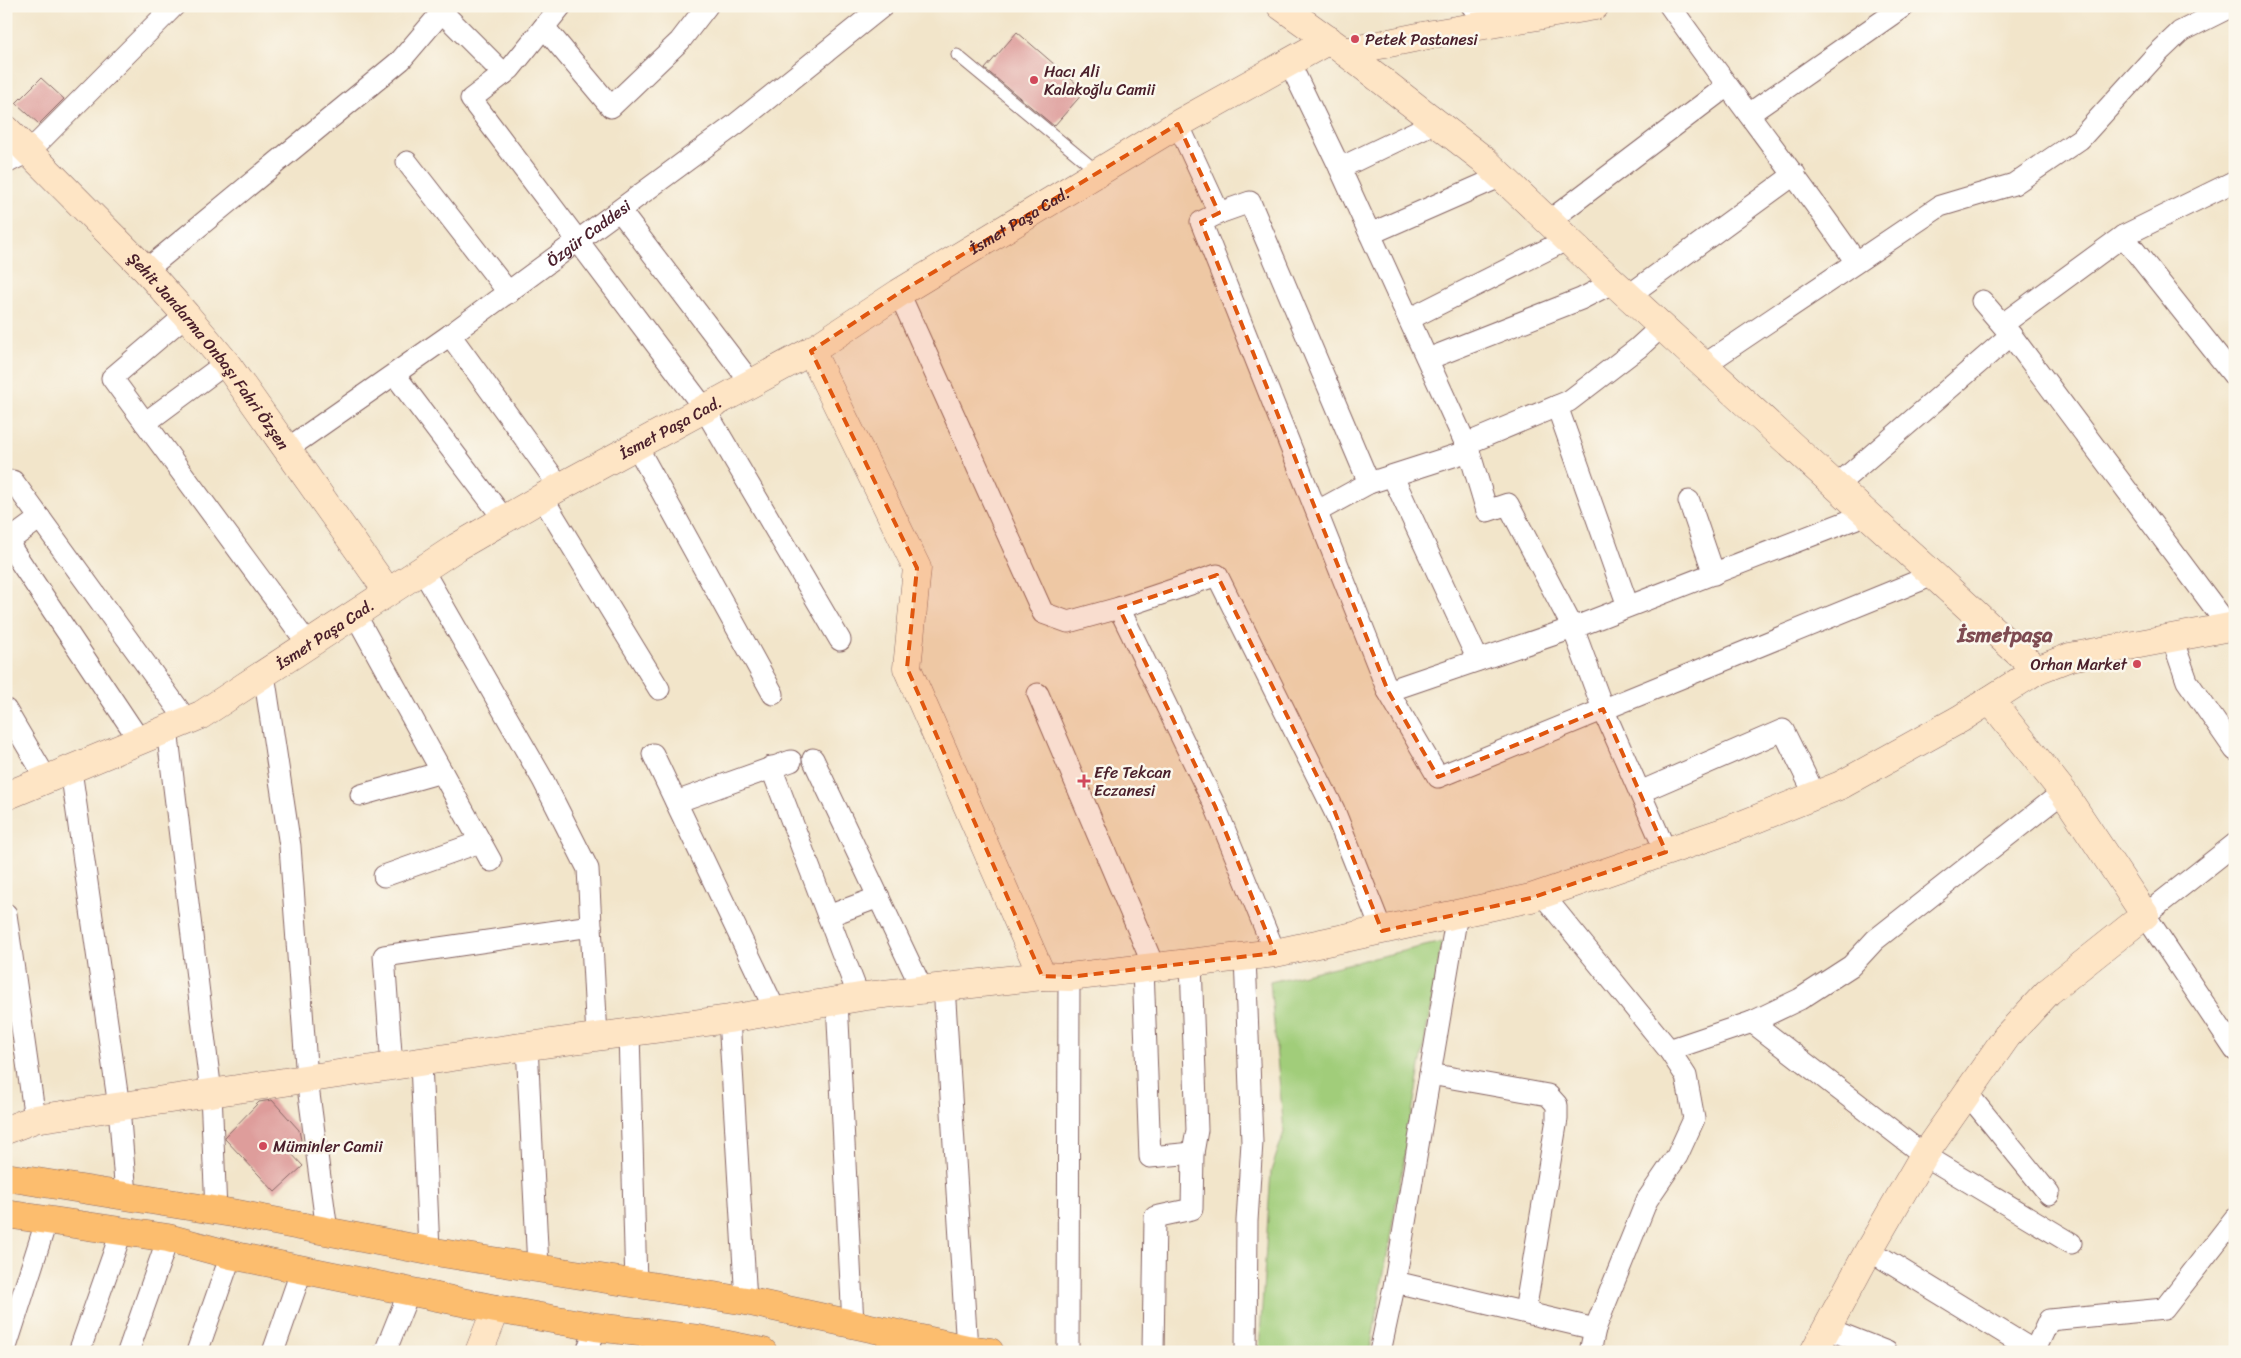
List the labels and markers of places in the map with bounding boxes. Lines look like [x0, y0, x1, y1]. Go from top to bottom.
place label: Petek Pastanesi [1365, 25, 1478, 54]
marker: Petek Pastanesi [1349, 33, 1361, 45]
place label: Hacı Ali Kalakoğlu Camii [1044, 57, 1156, 104]
marker: Hacı Ali Kalakoğlu Camii [1028, 74, 1040, 86]
place label: Orhan Market [2031, 650, 2128, 679]
marker: Orhan Market [2131, 658, 2143, 670]
place label: Efe Tekcan Eczanesi [1094, 758, 1172, 805]
marker: Efe Tekcan Eczanesi [1078, 775, 1090, 787]
place label: Müminler Camii [273, 1132, 383, 1161]
marker: Müminler Camii [257, 1140, 269, 1152]

